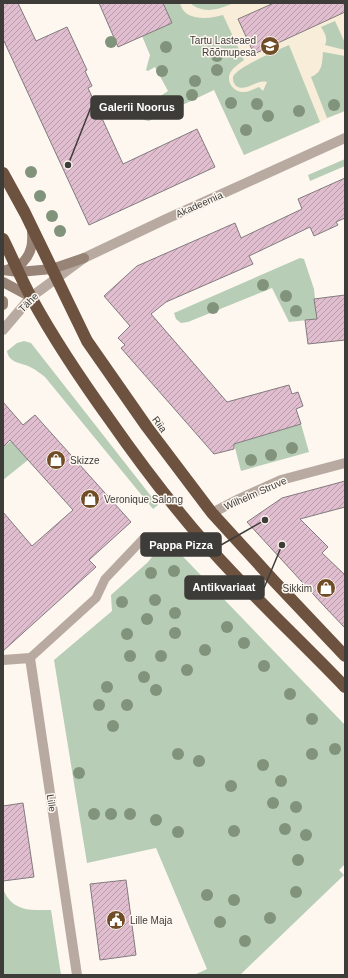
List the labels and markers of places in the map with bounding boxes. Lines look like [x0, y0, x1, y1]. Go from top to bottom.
place label: Tartu Lasteaed Rõõmupesa [190, 35, 256, 58]
school or university icon: Tartu Lasteaed Rõõmupesa [259, 35, 281, 57]
callout: Galerii Noorus [91, 96, 183, 119]
shop icon: Skizze [45, 449, 67, 471]
place label: Skizze [70, 455, 100, 466]
shop icon: Veronique Salong [79, 488, 101, 510]
place label: Veronique Salong [104, 494, 183, 505]
callout: Pappa Pizza [141, 533, 221, 556]
callout: Antikvariaat [185, 576, 264, 599]
shop icon: Sikkim [315, 577, 337, 599]
place label: Sikkim [283, 583, 312, 594]
public building icon: Lille Maja [105, 909, 127, 931]
place label: Lille Maja [130, 915, 173, 926]

